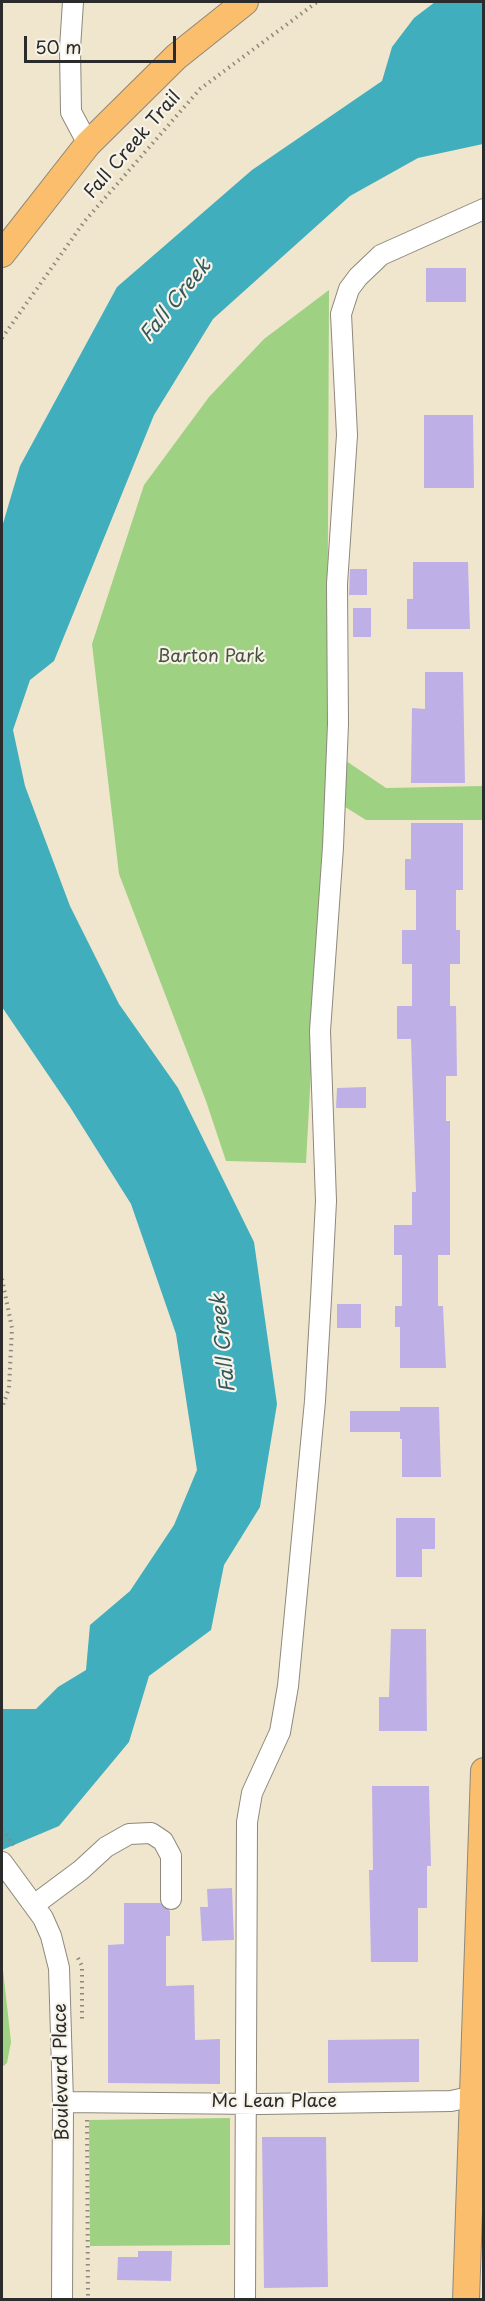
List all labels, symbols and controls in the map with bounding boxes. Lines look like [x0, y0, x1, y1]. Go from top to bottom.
scale bar [27, 24, 178, 62]
text: 50 m [35, 33, 82, 60]
street label: Fall Creek Trail [80, 87, 186, 203]
water label: Fall Creek [135, 255, 217, 347]
park label: Barton Park [157, 646, 265, 668]
water label: Fall Creek [207, 1292, 241, 1394]
street label: Boulevard Place [50, 2003, 74, 2141]
street label: Mc Lean Place [211, 2091, 337, 2113]

